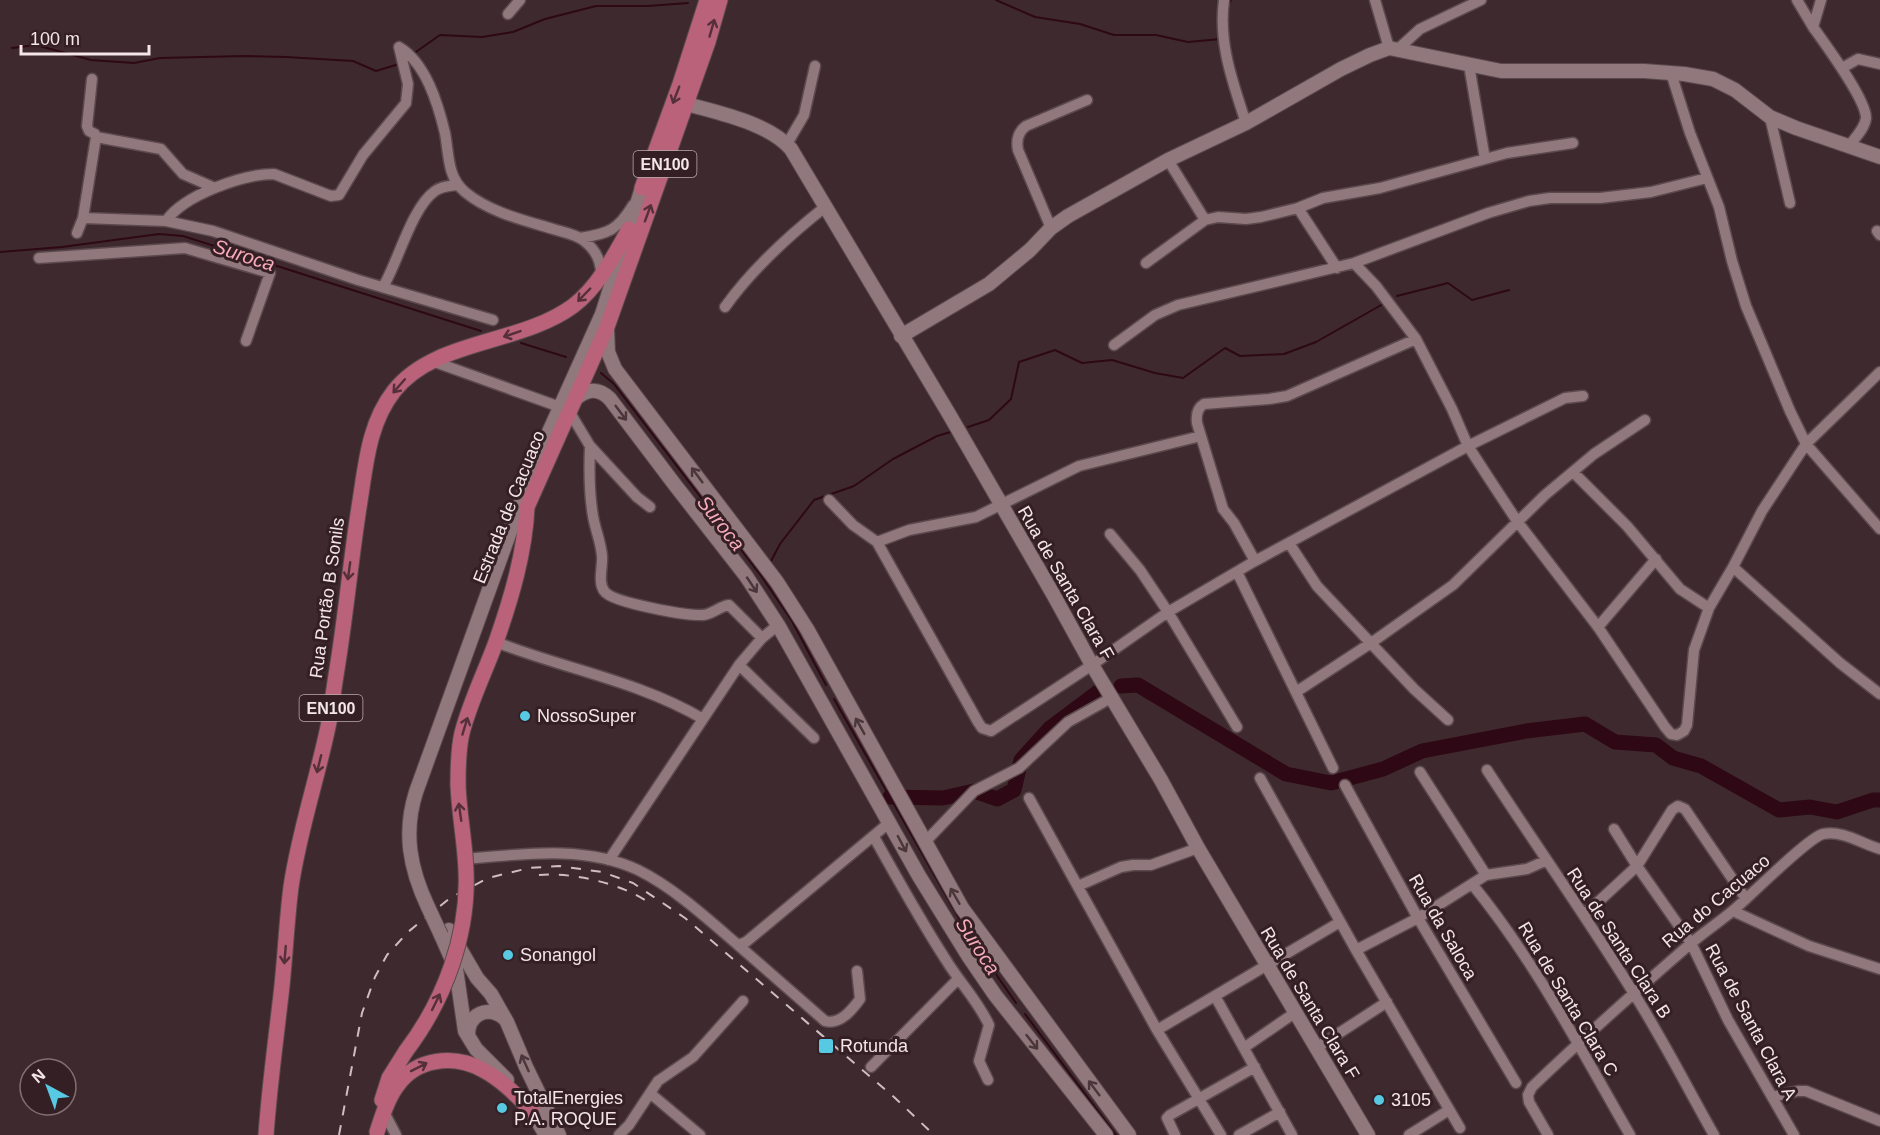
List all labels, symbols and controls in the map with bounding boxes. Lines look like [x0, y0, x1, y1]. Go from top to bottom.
scale bar [21, 18, 148, 56]
one-way arrow [707, 19, 718, 38]
text: 100 m [30, 29, 80, 49]
one-way arrow [670, 86, 681, 104]
road number: EN100 [634, 151, 696, 177]
one-way arrow [643, 204, 654, 222]
water label: Suroca [210, 235, 278, 275]
one-way arrow [577, 287, 592, 302]
one-way arrow [503, 329, 522, 340]
one-way arrow [392, 378, 406, 393]
one-way arrow [614, 405, 627, 421]
street label: Estrada de Cacuaco [469, 428, 549, 586]
one-way arrow [690, 467, 703, 483]
water label: Suroca [693, 491, 749, 555]
street label: Rua de Santa Clara F [1014, 503, 1118, 663]
street label: Rua Portão B Sonils [306, 516, 348, 680]
one-way arrow [343, 561, 354, 581]
one-way arrow [746, 576, 758, 592]
road number: EN100 [300, 695, 362, 721]
place label: NossoSuper [537, 706, 636, 726]
marker: NossoSuper [518, 709, 532, 723]
one-way arrow [460, 717, 471, 736]
one-way arrow [854, 718, 866, 735]
one-way arrow [312, 754, 324, 773]
one-way arrow [455, 802, 466, 822]
one-way arrow [896, 835, 908, 852]
street label: Rua do Cacuaco [1658, 850, 1774, 952]
street label: Rua de Santa Clara B [1563, 864, 1675, 1022]
street label: Rua da Saloca [1405, 871, 1482, 984]
one-way arrow [949, 888, 961, 905]
water label: Suroca [952, 913, 1004, 979]
street label: Rua de Santa Clara C [1514, 918, 1622, 1080]
street label: Rua de Santa Clara F [1257, 923, 1363, 1083]
street label: Rua de Santa Clara A [1701, 940, 1801, 1104]
one-way arrow [279, 945, 290, 965]
place label: Sonangol [520, 945, 596, 965]
marker: Sonangol [501, 948, 515, 962]
one-way arrow [431, 993, 443, 1011]
one-way arrow [1026, 1034, 1039, 1050]
place label: Rotunda [840, 1036, 909, 1056]
marker: Rotunda [817, 1037, 835, 1055]
one-way arrow [518, 1055, 530, 1073]
north arrow [18, 1057, 78, 1117]
one-way arrow [409, 1061, 427, 1073]
text: N [29, 1066, 48, 1086]
one-way arrow [1087, 1081, 1100, 1097]
place label: TotalEnergies P.A. ROQUE [514, 1088, 623, 1129]
place label: 3105 [1391, 1090, 1431, 1110]
marker: 3105 [1372, 1093, 1386, 1107]
marker: TotalEnergies P.A. ROQUE [495, 1101, 509, 1115]

